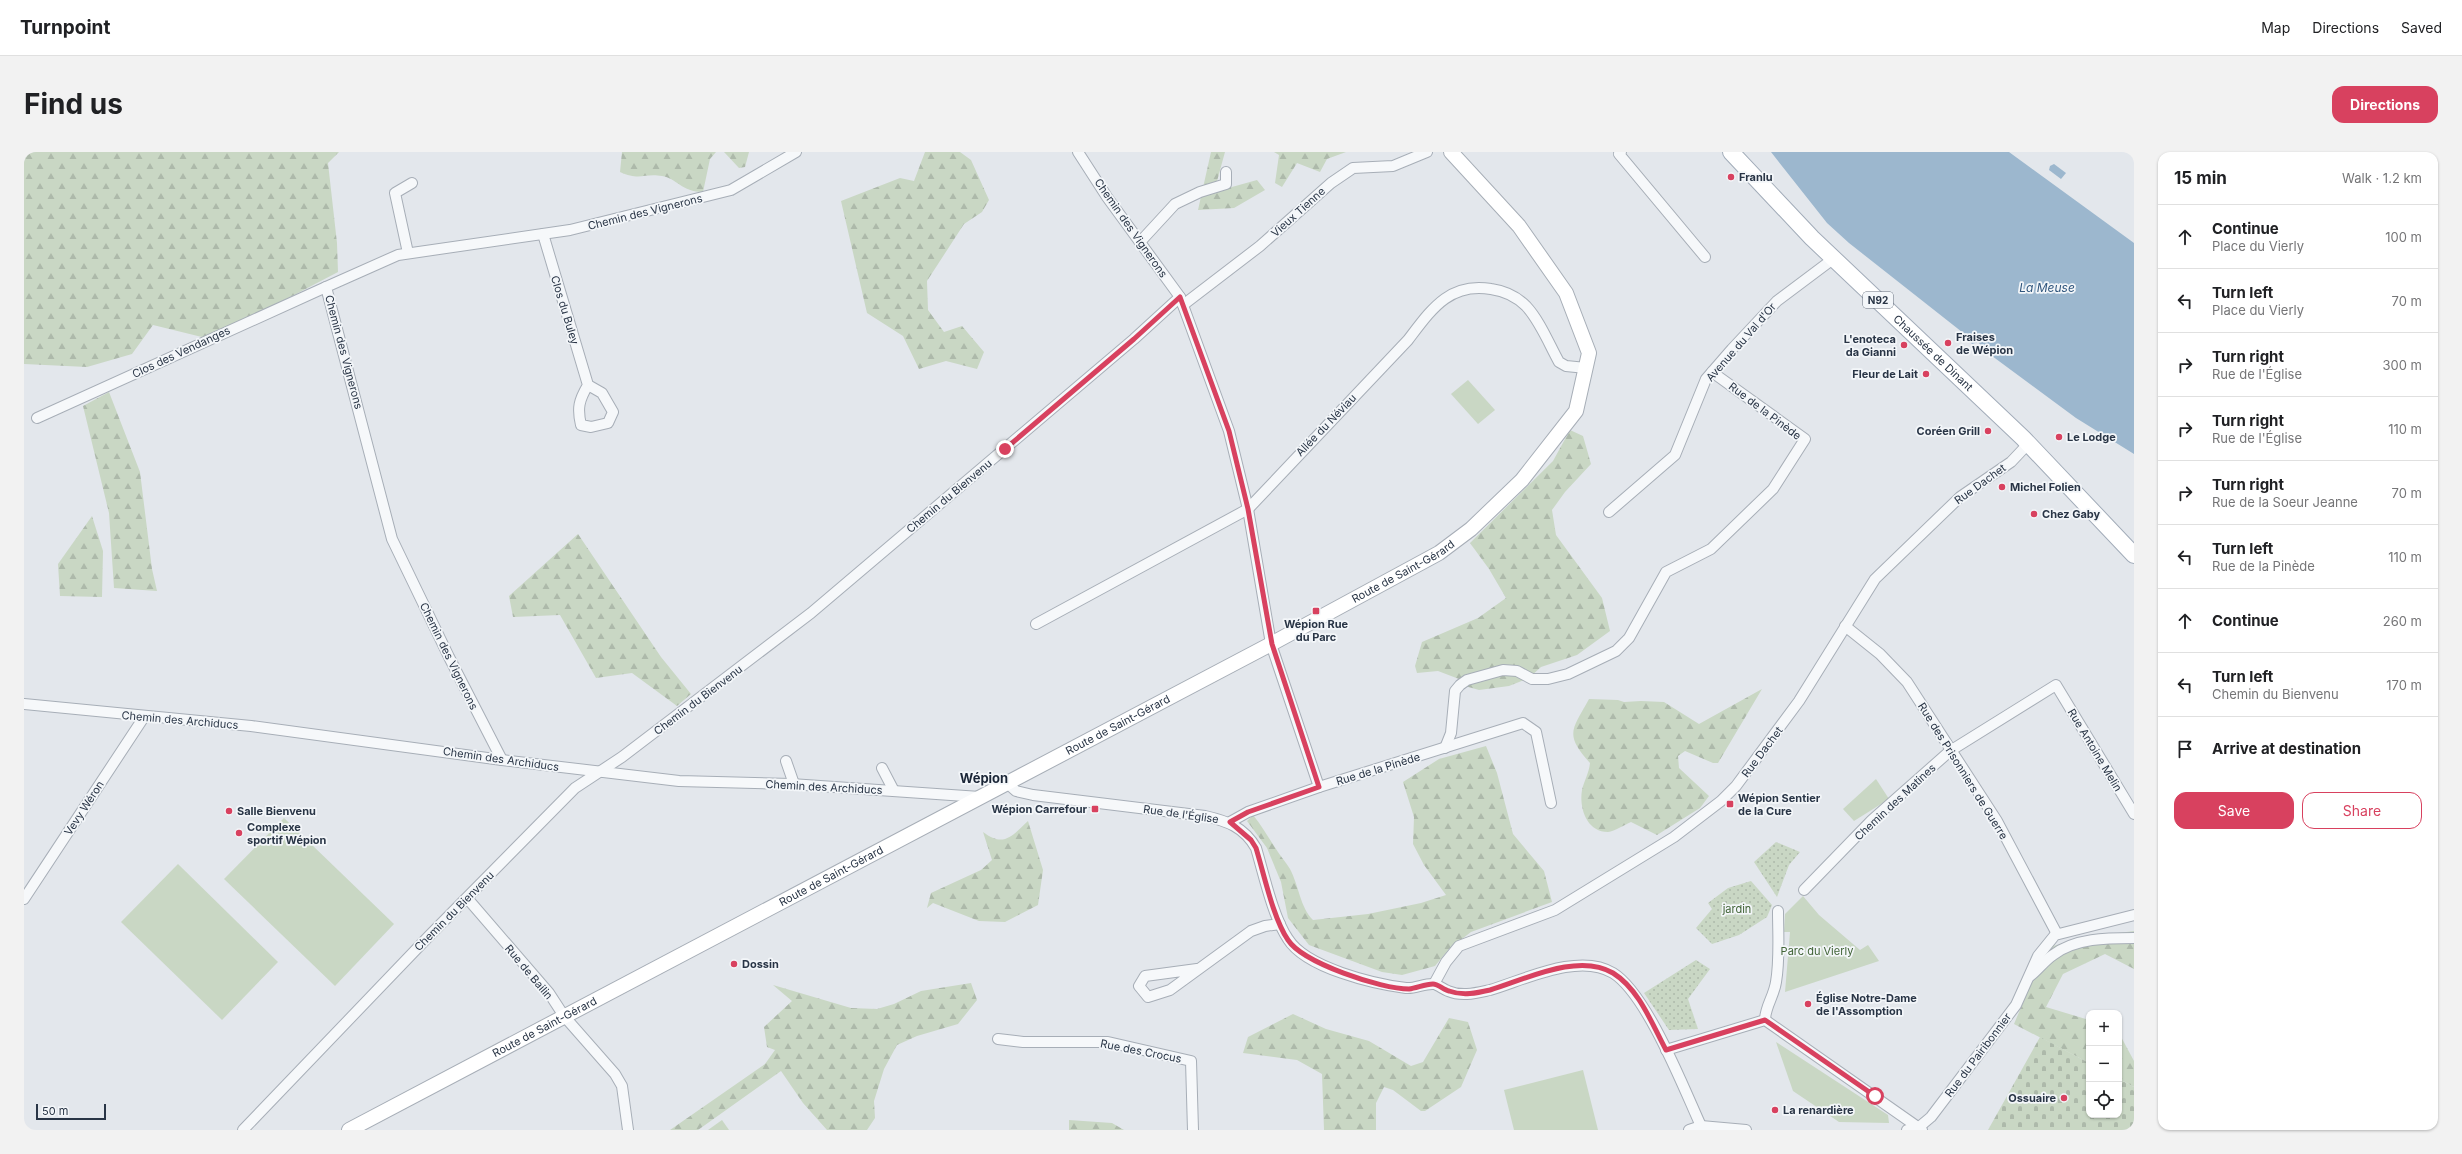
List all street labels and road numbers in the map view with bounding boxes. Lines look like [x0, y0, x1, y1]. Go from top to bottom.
street label: Chemin des Vignerons [1092, 176, 1171, 280]
street label: Vieux Tienne [1268, 184, 1328, 240]
street label: Chemin des Vignerons [586, 191, 704, 233]
street label: Clos du Buley [548, 274, 582, 346]
road number: N92 [1863, 292, 1893, 308]
street label: Chemin des Vignerons [322, 293, 366, 411]
street label: Avenue du Val d'Or [1703, 300, 1779, 384]
street label: Chaussée de Dinant [1890, 312, 1976, 394]
street label: Clos des Vendanges [130, 323, 232, 381]
street label: Rue de la Pinède [1726, 379, 1804, 443]
street label: Allée du Néviau [1293, 391, 1359, 459]
street label: Chemin du Bienvenu [903, 456, 995, 536]
street label: Rue Dachet [1952, 460, 2009, 507]
street label: Route de Saint-Gérard [1349, 537, 1457, 606]
street label: Chemin des Vignerons [417, 600, 481, 712]
street label: Chemin du Bienvenu [651, 662, 745, 738]
street label: Route de Saint-Gérard [1063, 692, 1172, 758]
street label: Rue des Prisonniers de Guerre [1915, 700, 2011, 842]
street label: Rue Antoine Melin [2065, 706, 2125, 794]
street label: Chemin des Archiducs [121, 708, 239, 732]
street label: Rue Dachet [1738, 724, 1786, 780]
street label: Chemin des Archiducs [442, 744, 560, 774]
street label: Rue de la Pinède [1334, 750, 1422, 788]
street label: Chemin des Matines [1851, 761, 1939, 843]
street label: Chemin des Archiducs [765, 777, 883, 797]
street label: Vevy Wéron [61, 778, 107, 838]
street label: Rue de l'Église [1142, 802, 1220, 826]
street label: Route de Saint-Gérard [777, 843, 886, 909]
street label: Chemin du Bienvenu [411, 868, 497, 954]
street label: Rue de Bailin [502, 942, 556, 1002]
street label: Route de Saint-Gérard [490, 994, 599, 1060]
street label: Rue du Pairibonnier [1942, 1010, 2014, 1100]
street label: Rue des Crocus [1099, 1036, 1183, 1066]

